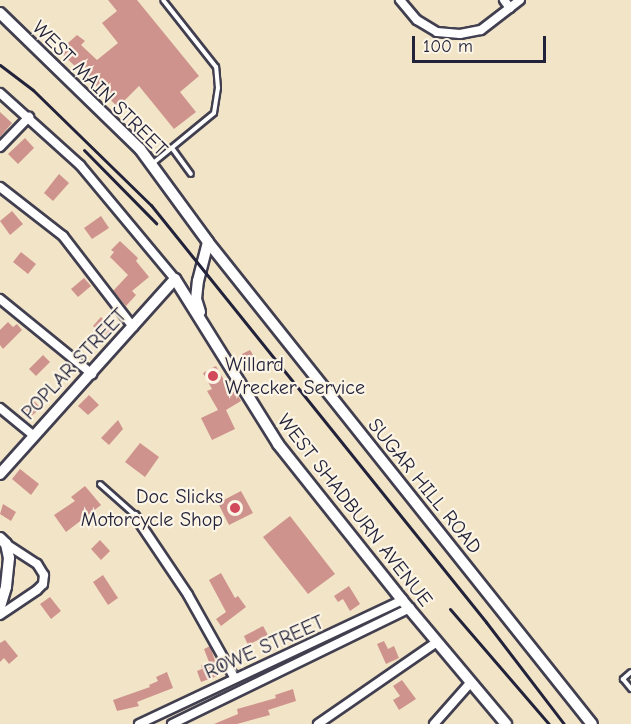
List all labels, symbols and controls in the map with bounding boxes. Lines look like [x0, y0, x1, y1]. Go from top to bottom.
street label: WEST MAIN STREET [27, 15, 173, 161]
scale bar [415, 24, 548, 62]
text: 100 m [423, 36, 473, 57]
street label: POPLAR STREET [16, 303, 132, 425]
place label: Willard Wrecker Service [225, 352, 365, 399]
marker: Willard Wrecker Service [206, 369, 220, 383]
street label: WEST SHADBURN AVENUE [272, 409, 438, 611]
street label: SUGAR HILL ROAD [363, 413, 487, 559]
place label: Doc Slicks Motorcycle Shop [81, 484, 223, 531]
marker: Doc Slicks Motorcycle Shop [228, 501, 242, 515]
street label: ROWE STREET [200, 610, 328, 684]

